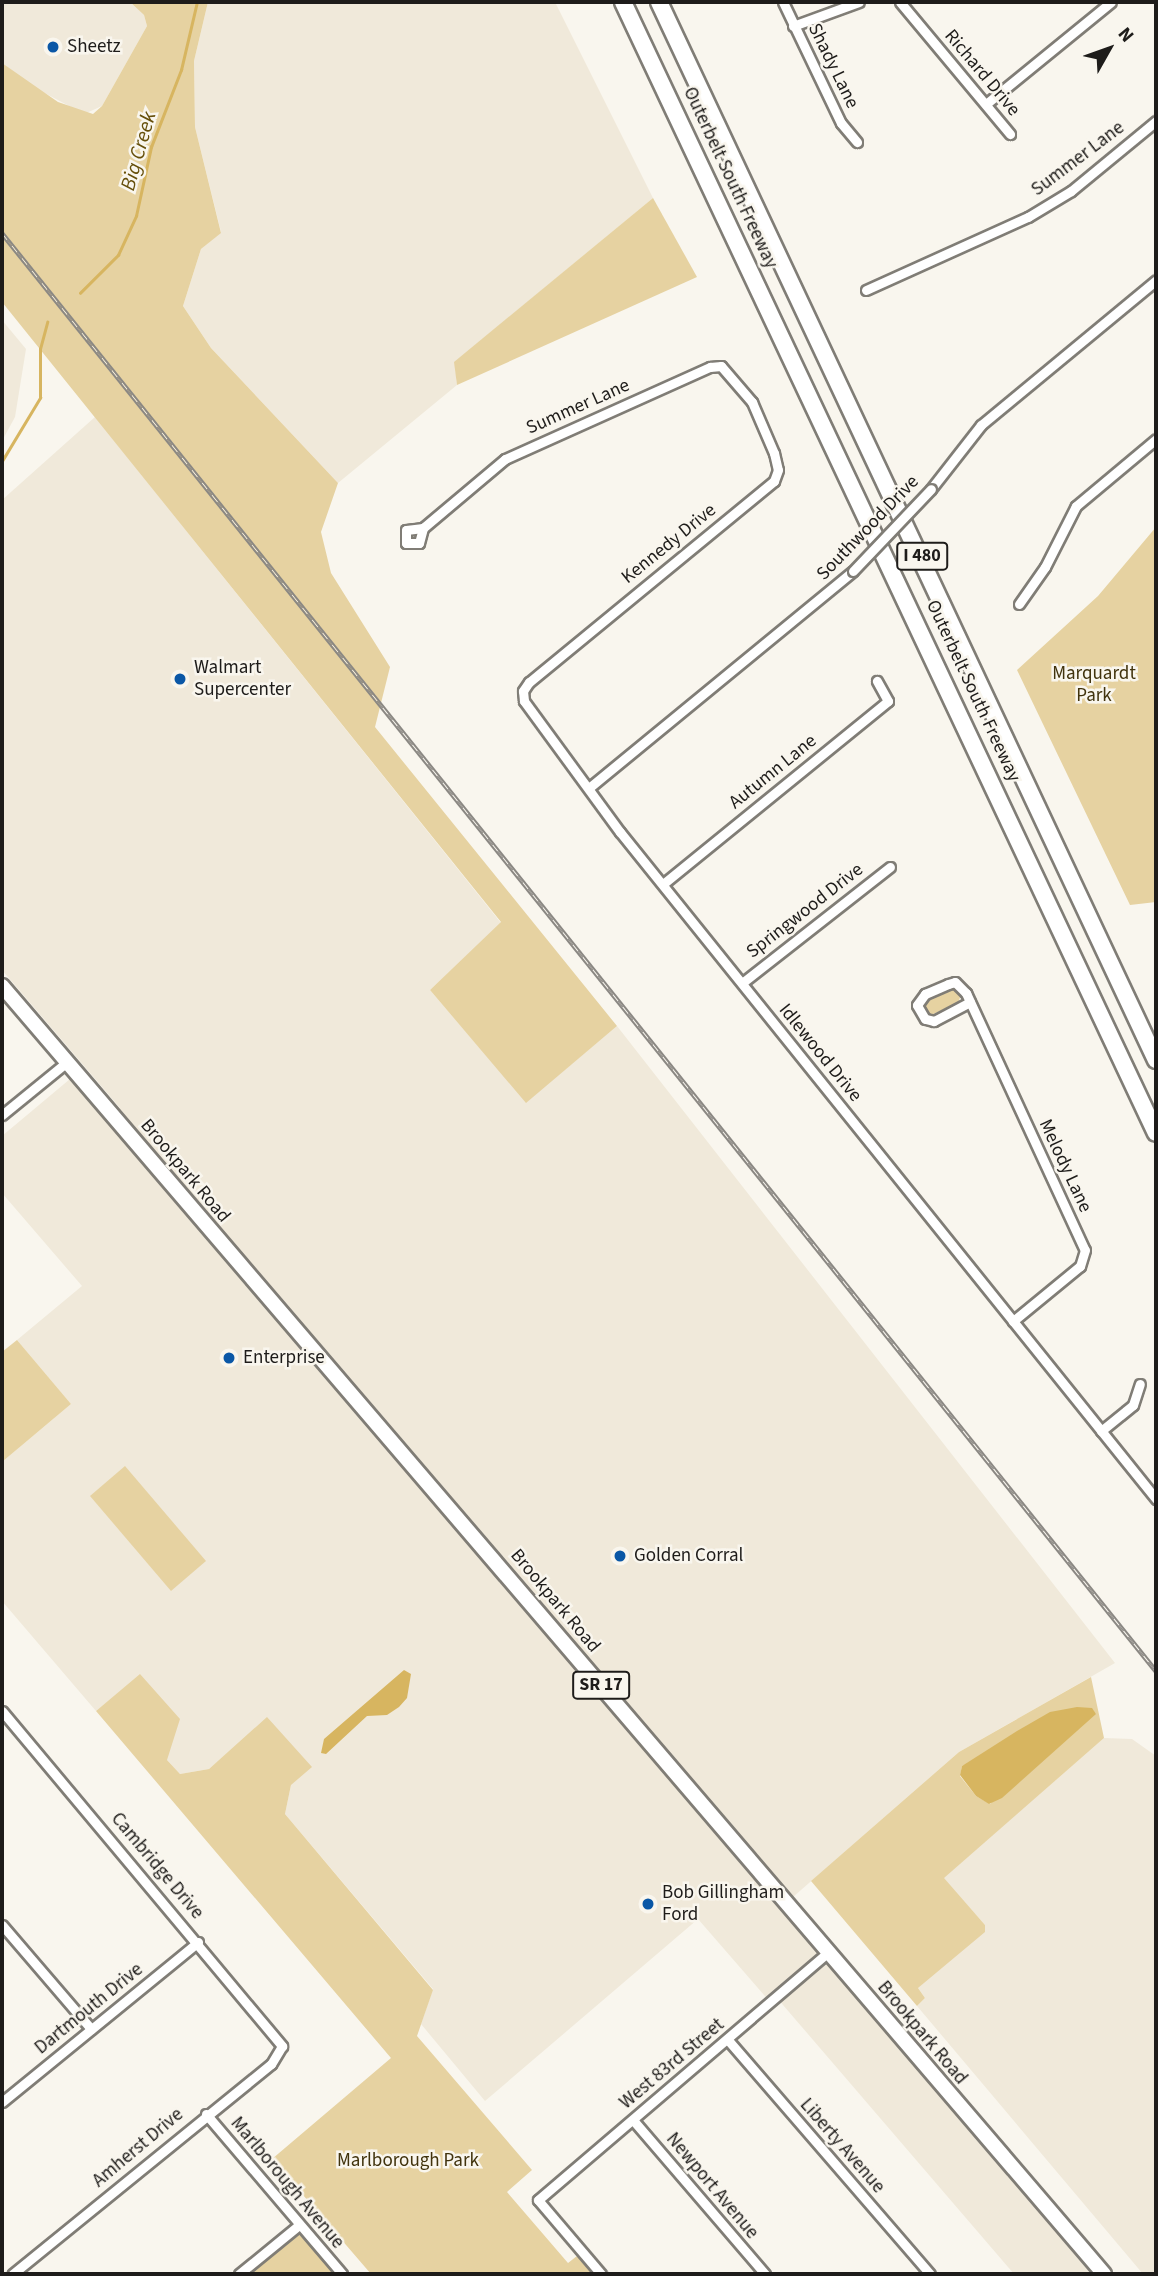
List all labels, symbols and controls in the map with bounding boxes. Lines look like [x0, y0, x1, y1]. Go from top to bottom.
north arrow [1074, 14, 1144, 84]
street label: Shady Lane [803, 20, 863, 112]
text: N [1111, 22, 1140, 49]
street label: Richard Drive [939, 25, 1025, 121]
place label: Sheetz [67, 36, 121, 58]
marker: Sheetz [45, 39, 61, 55]
street label: Outerbelt South Freeway [678, 84, 782, 272]
water label: Big Creek [115, 109, 161, 193]
street label: Summer Lane [1027, 117, 1129, 201]
street label: Summer Lane [523, 374, 633, 440]
street label: Southwood Drive [812, 471, 924, 585]
street label: Kennedy Drive [617, 499, 721, 589]
road number: I 480 [896, 542, 948, 570]
street label: Outerbelt South Freeway [921, 597, 1025, 785]
place label: Walmart Supercenter [194, 657, 291, 701]
park label: Marquardt Park [1052, 663, 1136, 707]
marker: Walmart Supercenter [172, 671, 188, 687]
street label: Autumn Lane [725, 730, 821, 814]
street label: Springwood Drive [742, 858, 868, 964]
street label: Idlewood Drive [774, 999, 866, 1107]
street label: Brookpark Road [135, 1115, 235, 1227]
street label: Melody Lane [1033, 1116, 1097, 1216]
place label: Enterprise [243, 1347, 325, 1369]
marker: Enterprise [221, 1350, 237, 1366]
street label: Brookpark Road [505, 1545, 605, 1657]
place label: Golden Corral [634, 1545, 743, 1567]
marker: Golden Corral [612, 1548, 628, 1564]
road number: SR 17 [571, 1670, 631, 1700]
street label: Cambridge Drive [106, 1808, 208, 1924]
place label: Bob Gillingham Ford [662, 1882, 784, 1926]
marker: Bob Gillingham Ford [640, 1896, 656, 1912]
street label: Dartmouth Drive [30, 1958, 148, 2060]
street label: Brookpark Road [872, 1977, 972, 2089]
street label: West 83rd Street [615, 2014, 729, 2114]
street label: Liberty Avenue [795, 2094, 889, 2198]
street label: Amherst Drive [88, 2103, 188, 2193]
street label: Marlborough Avenue [225, 2112, 349, 2254]
street label: Newport Avenue [661, 2128, 763, 2244]
park label: Marlborough Park [337, 2150, 479, 2172]

